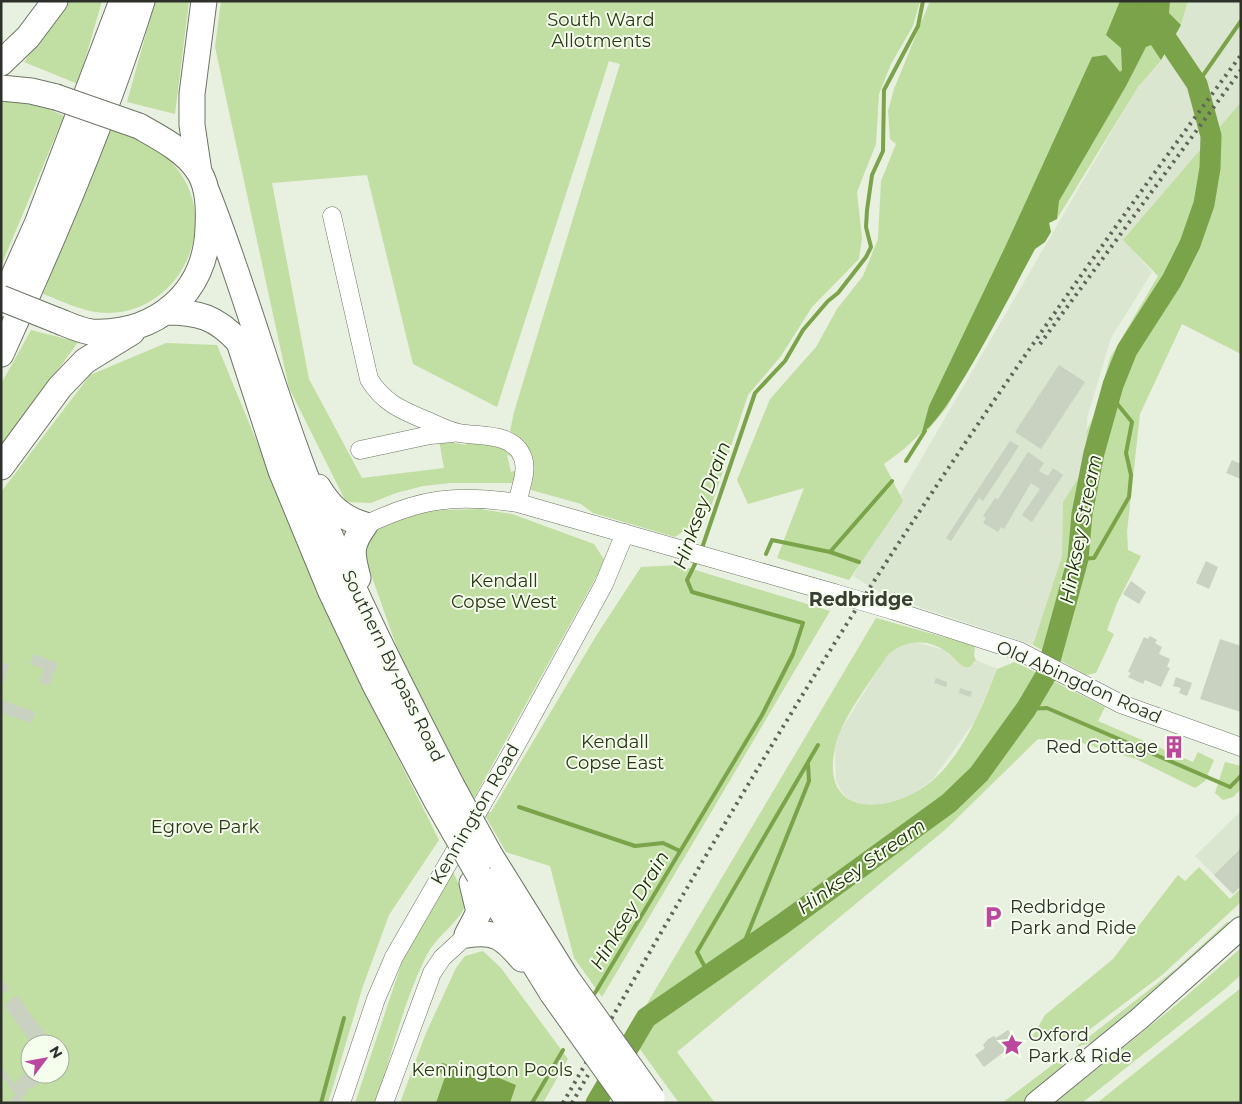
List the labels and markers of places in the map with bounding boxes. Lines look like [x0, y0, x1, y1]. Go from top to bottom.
building icon: Red Cottage [1161, 734, 1187, 760]
place label: Red Cottage [1046, 736, 1158, 758]
place label: Redbridge Park and Ride [1010, 896, 1137, 939]
parking icon: Redbridge Park and Ride [980, 904, 1006, 930]
place label: Oxford Park & Ride [1028, 1024, 1132, 1067]
place icon: Oxford Park & Ride [999, 1032, 1025, 1058]

